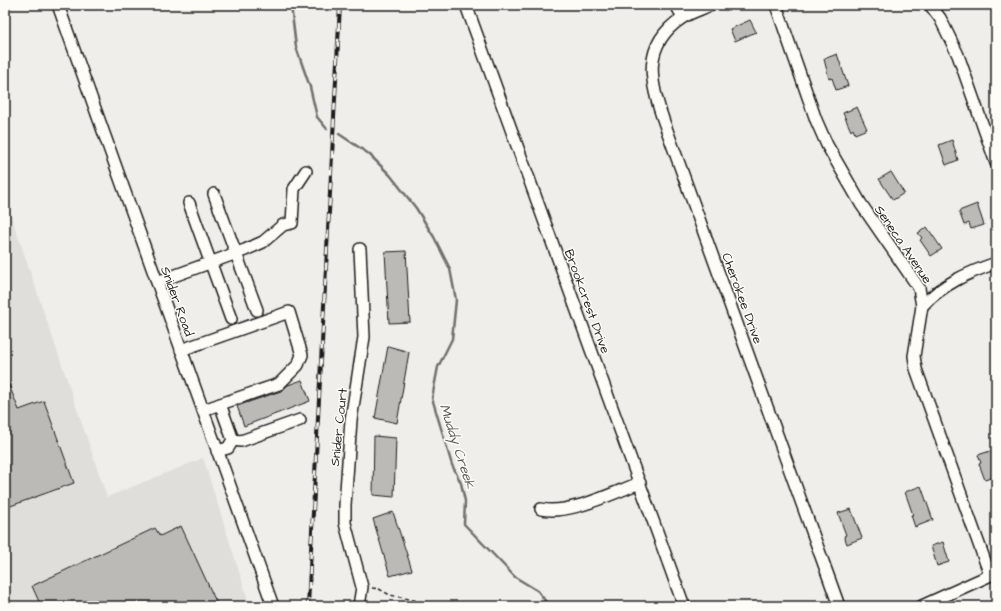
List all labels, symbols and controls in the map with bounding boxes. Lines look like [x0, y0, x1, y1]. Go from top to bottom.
street label: Seneca Avenue [870, 202, 936, 287]
street label: Brookcrest Drive [560, 247, 614, 356]
street label: Cherokee Drive [717, 250, 767, 346]
street label: Snider Road [156, 264, 198, 339]
street label: Snider Court [326, 386, 352, 467]
water label: Muddy Creek [434, 402, 480, 491]

